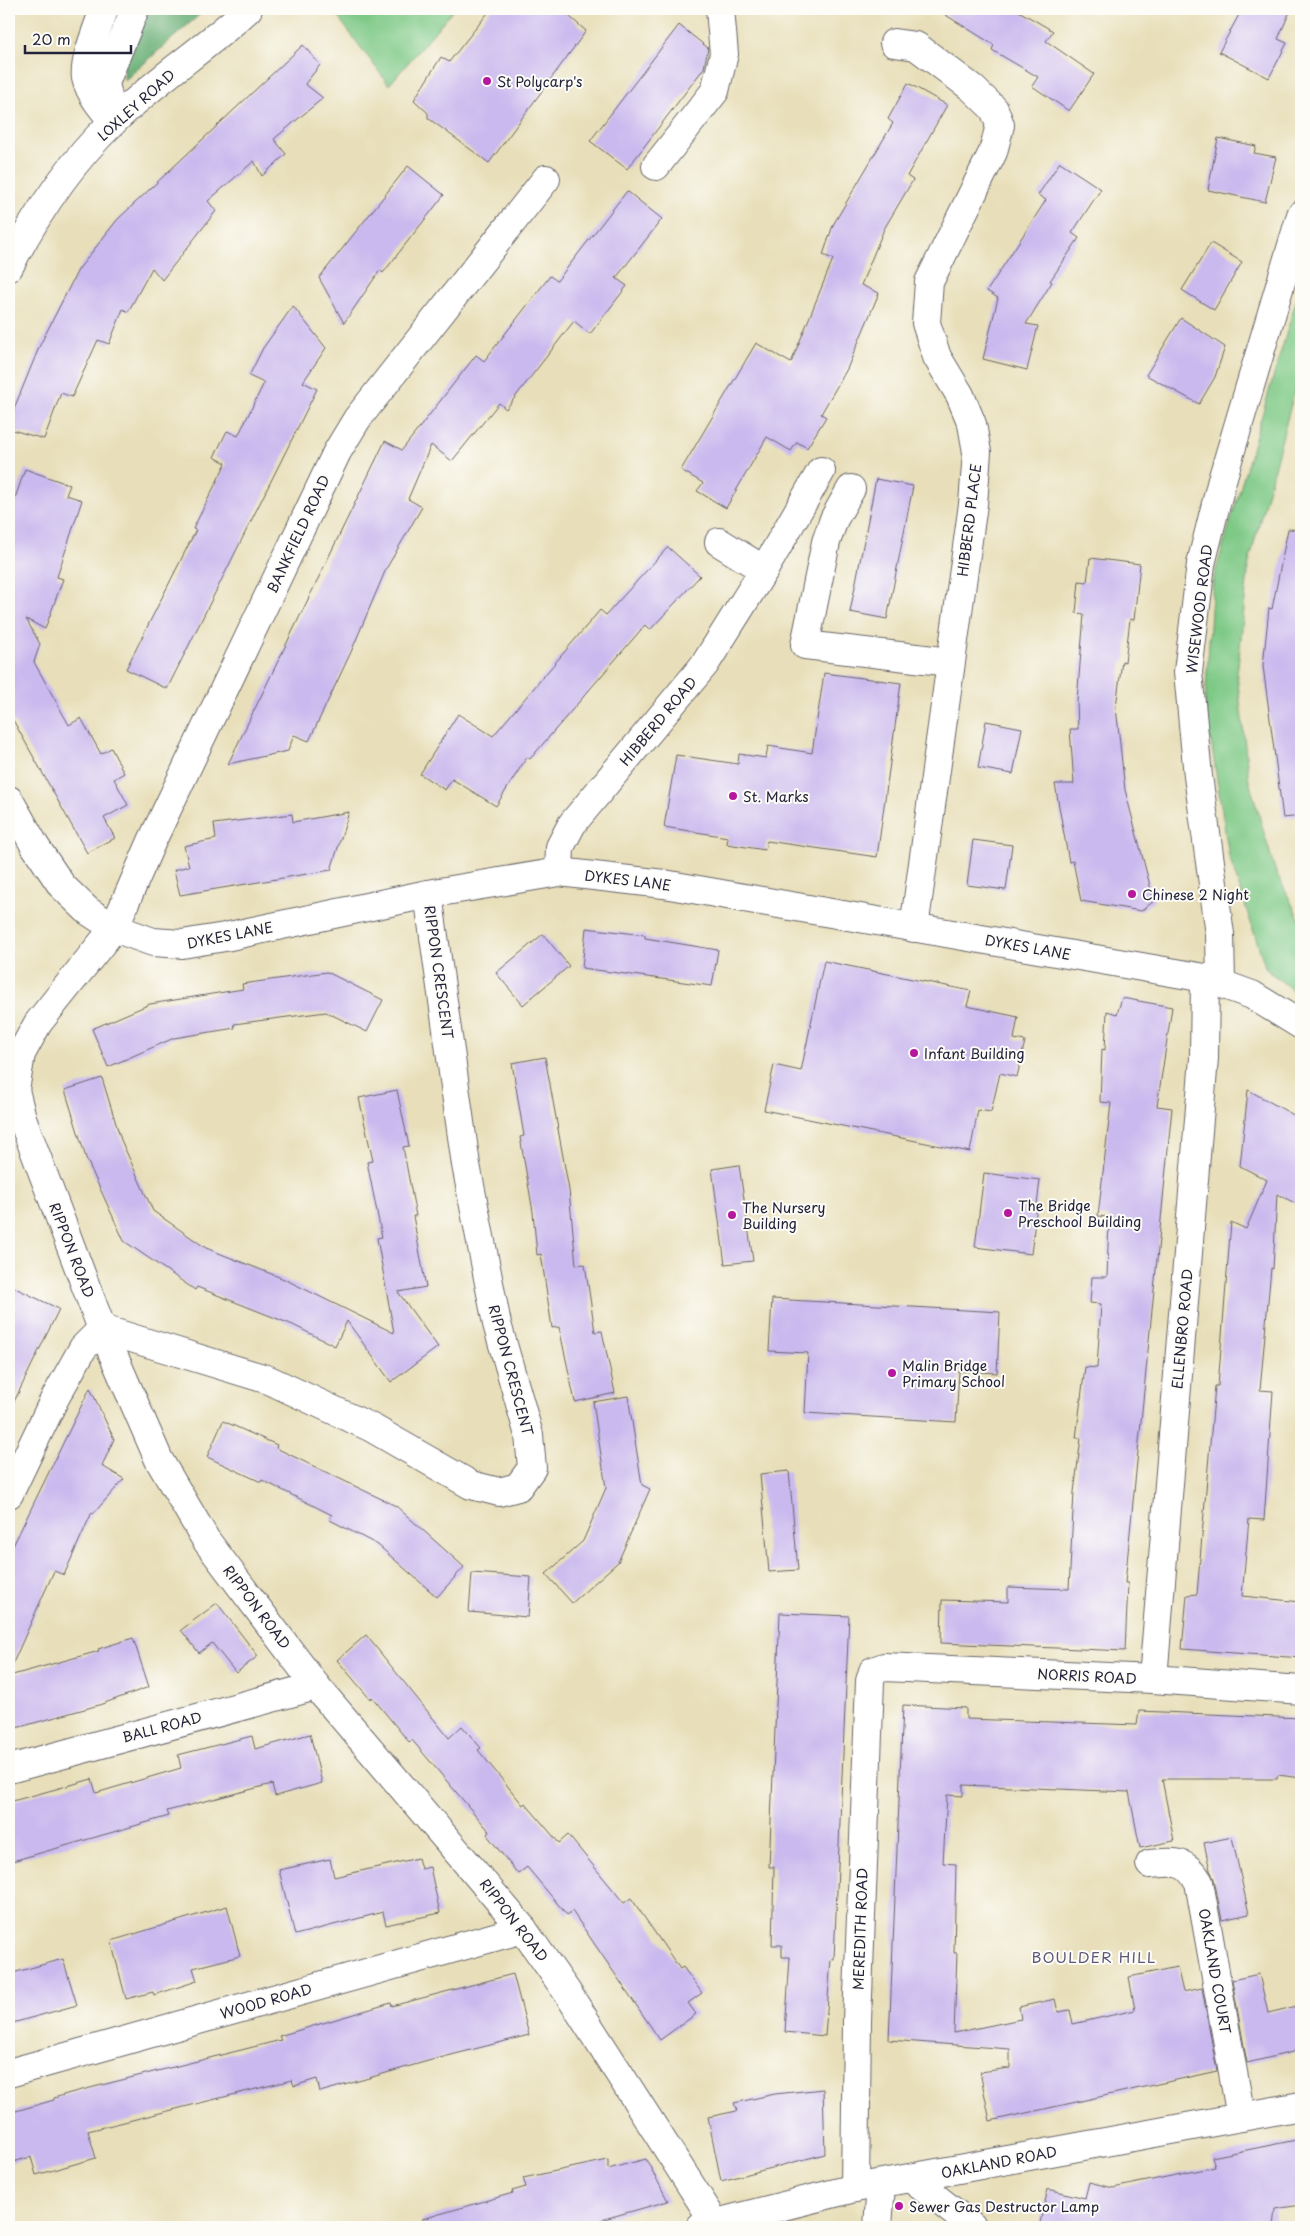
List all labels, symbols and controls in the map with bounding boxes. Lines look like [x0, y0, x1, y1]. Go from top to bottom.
scale bar [25, 22, 131, 54]
text: 20 m [32, 27, 71, 50]
street label: LOXLEY ROAD [92, 64, 180, 146]
place label: St Polycarp's [497, 71, 582, 92]
marker: St Polycarp's [481, 75, 493, 87]
street label: HIBBERD PLACE [952, 462, 986, 578]
street label: BANKFIELD ROAD [261, 471, 335, 597]
street label: WISEWOOD ROAD [1181, 543, 1217, 675]
street label: HIBBERD ROAD [614, 672, 702, 770]
place label: St. Marks [743, 786, 809, 807]
marker: St. Marks [727, 790, 739, 802]
street label: DYKES LANE [583, 864, 673, 896]
place label: Chinese 2 Night [1142, 884, 1249, 905]
marker: Chinese 2 Night [1126, 888, 1138, 900]
street label: RIPPON CRESCENT [419, 904, 459, 1041]
street label: DYKES LANE [185, 916, 275, 954]
street label: DYKES LANE [983, 929, 1073, 965]
place label: Infant Building [924, 1043, 1025, 1064]
marker: Infant Building [908, 1047, 920, 1059]
place label: The Bridge Preschool Building [1018, 1195, 1141, 1232]
place label: The Nursery Building [742, 1197, 826, 1234]
street label: RIPPON ROAD [44, 1199, 100, 1301]
marker: The Bridge Preschool Building [1002, 1207, 1014, 1219]
marker: The Nursery Building [726, 1209, 738, 1221]
street label: ELLENBRO ROAD [1166, 1268, 1198, 1390]
street label: RIPPON CRESCENT [483, 1302, 539, 1438]
place label: Malin Bridge Primary School [902, 1355, 1005, 1392]
marker: Malin Bridge Primary School [886, 1367, 898, 1379]
street label: RIPPON ROAD [218, 1561, 296, 1653]
street label: NORRIS ROAD [1037, 1663, 1137, 1689]
street label: BALL ROAD [120, 1706, 204, 1748]
street label: MEREDITH ROAD [847, 1868, 873, 1990]
street label: RIPPON ROAD [475, 1874, 553, 1966]
street label: OAKLAND COURT [1194, 1907, 1236, 2036]
district label: BOULDER HILL [1031, 1945, 1157, 1968]
street label: WOOD ROAD [218, 1978, 314, 2024]
street label: OAKLAND ROAD [939, 2140, 1059, 2184]
place label: Sewer Gas Destructor Lamp [909, 2196, 1099, 2217]
marker: Sewer Gas Destructor Lamp [893, 2200, 905, 2212]

